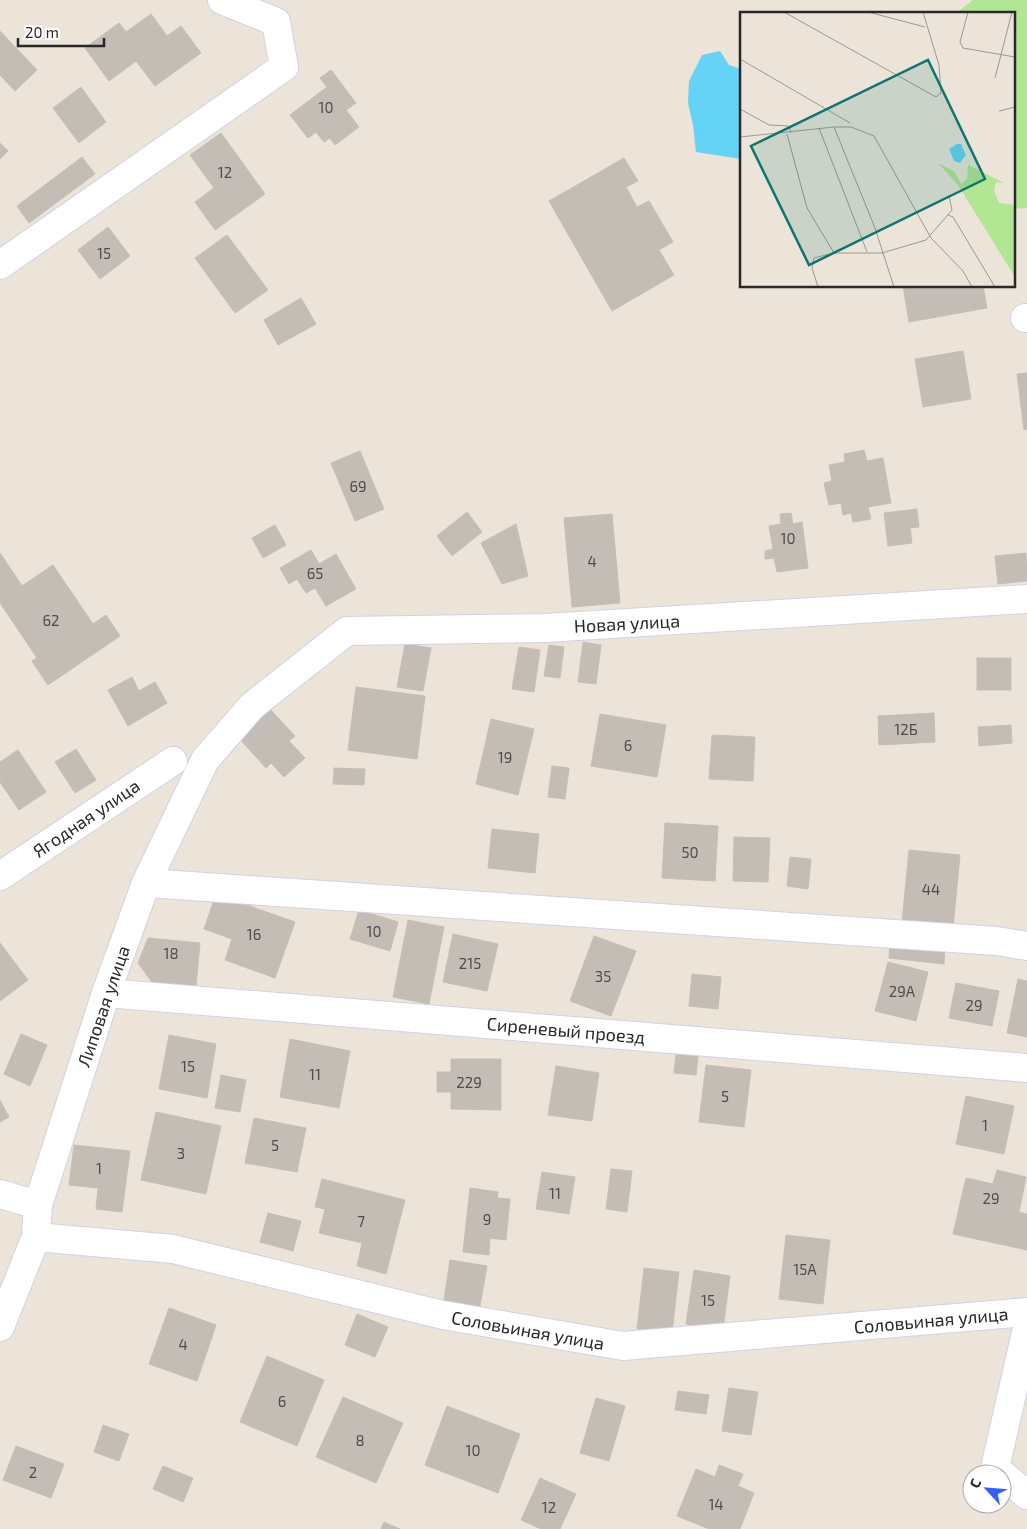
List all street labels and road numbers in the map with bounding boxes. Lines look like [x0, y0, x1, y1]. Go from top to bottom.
street label: Новая улица [573, 609, 681, 637]
street label: Ягодная улица [28, 774, 144, 862]
street label: Липовая улица [72, 942, 134, 1070]
street label: Сиреневый проезд [486, 1012, 646, 1048]
street label: Соловьиная улица [853, 1302, 1009, 1338]
street label: Соловьиная улица [450, 1306, 606, 1354]

